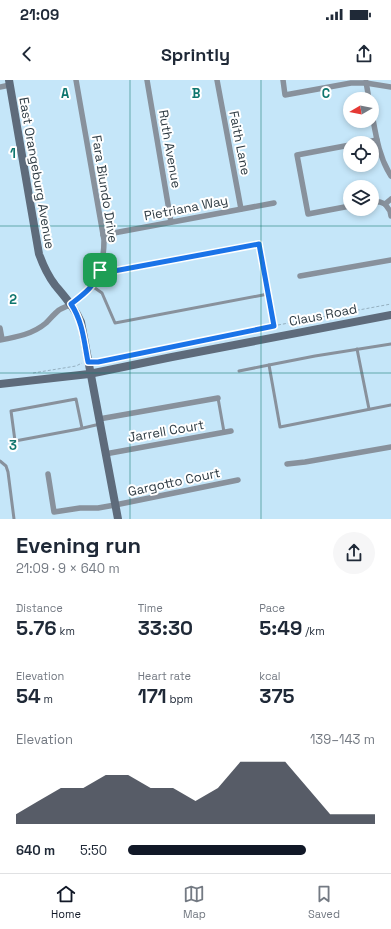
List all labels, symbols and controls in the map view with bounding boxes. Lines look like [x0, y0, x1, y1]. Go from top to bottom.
text: 21:09 [20, 5, 59, 24]
icon: back [16, 43, 38, 65]
text: Sprintly [161, 43, 230, 66]
icon: share [353, 43, 375, 65]
text: A [61, 85, 70, 102]
text: B [192, 85, 201, 102]
text: C [322, 85, 330, 102]
north arrow [343, 92, 379, 128]
map controls [343, 92, 379, 216]
street label: East Orangeburg Avenue [15, 96, 59, 250]
street label: Ruth Avenue [155, 109, 185, 189]
street label: Faith Lane [225, 109, 255, 177]
street label: Fara Biundo Drive [88, 134, 122, 244]
button: locate [343, 136, 379, 172]
text: 1 [10, 145, 16, 162]
button: layers [343, 180, 379, 216]
street label: Pietriana Way [143, 192, 229, 224]
pin [83, 253, 117, 287]
icon: arrive [89, 259, 111, 281]
text: 2 [9, 291, 17, 308]
street label: Claus Road [288, 300, 358, 330]
street label: Jarrell Court [127, 416, 205, 446]
text: 3 [9, 437, 17, 454]
street label: Gargotto Court [126, 464, 222, 500]
text: Evening run [16, 531, 141, 559]
button: share [333, 532, 375, 574]
text: 21:09 · 9 × 640 m [16, 560, 120, 577]
text: Distance [16, 601, 63, 615]
text: Time [138, 601, 163, 615]
text: Pace [259, 601, 285, 615]
text: 5.76 [16, 615, 57, 641]
text: 33:30 [138, 615, 193, 641]
text: 5:49 [259, 615, 302, 641]
text: km [57, 624, 75, 638]
text: /km [302, 624, 325, 638]
text: Elevation [16, 669, 64, 683]
text: Heart rate [138, 669, 191, 683]
text: kcal [259, 669, 281, 683]
text: 54 [16, 683, 41, 709]
text: 171 [138, 683, 167, 709]
text: 375 [259, 683, 295, 709]
text: m [41, 692, 53, 706]
text: bpm [167, 692, 193, 706]
text: Elevation [16, 731, 73, 748]
text: 139–143 m [310, 731, 375, 748]
text: 640 m [16, 842, 55, 859]
text: 5:50 [80, 842, 107, 859]
tab: Home [51, 883, 81, 921]
tab: Map [183, 883, 206, 921]
tab: Saved [308, 883, 340, 921]

